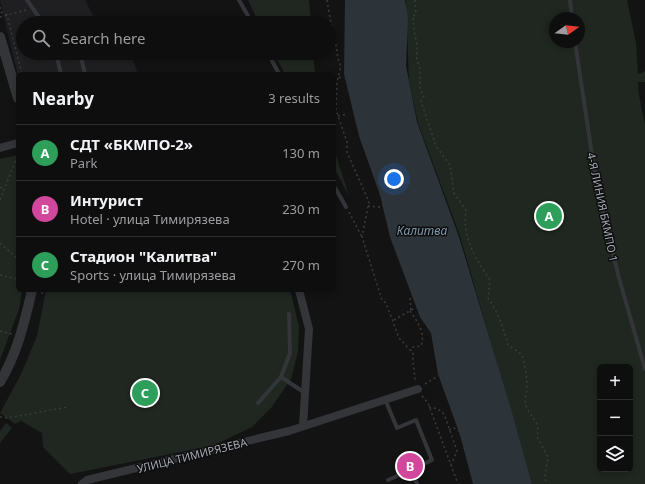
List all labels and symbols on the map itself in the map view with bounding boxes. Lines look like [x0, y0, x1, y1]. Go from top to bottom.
north arrow [549, 12, 585, 48]
street label: 4-Я ЛИНИЯ БКМПО 1 [584, 151, 622, 263]
your location [384, 169, 404, 189]
pin: A [536, 201, 562, 231]
water label: Калитва [397, 222, 447, 239]
pin: C [132, 378, 158, 408]
street label: УЛИЦА ТИМИРЯЗЕВА [135, 434, 250, 476]
pin: B [397, 451, 423, 481]

